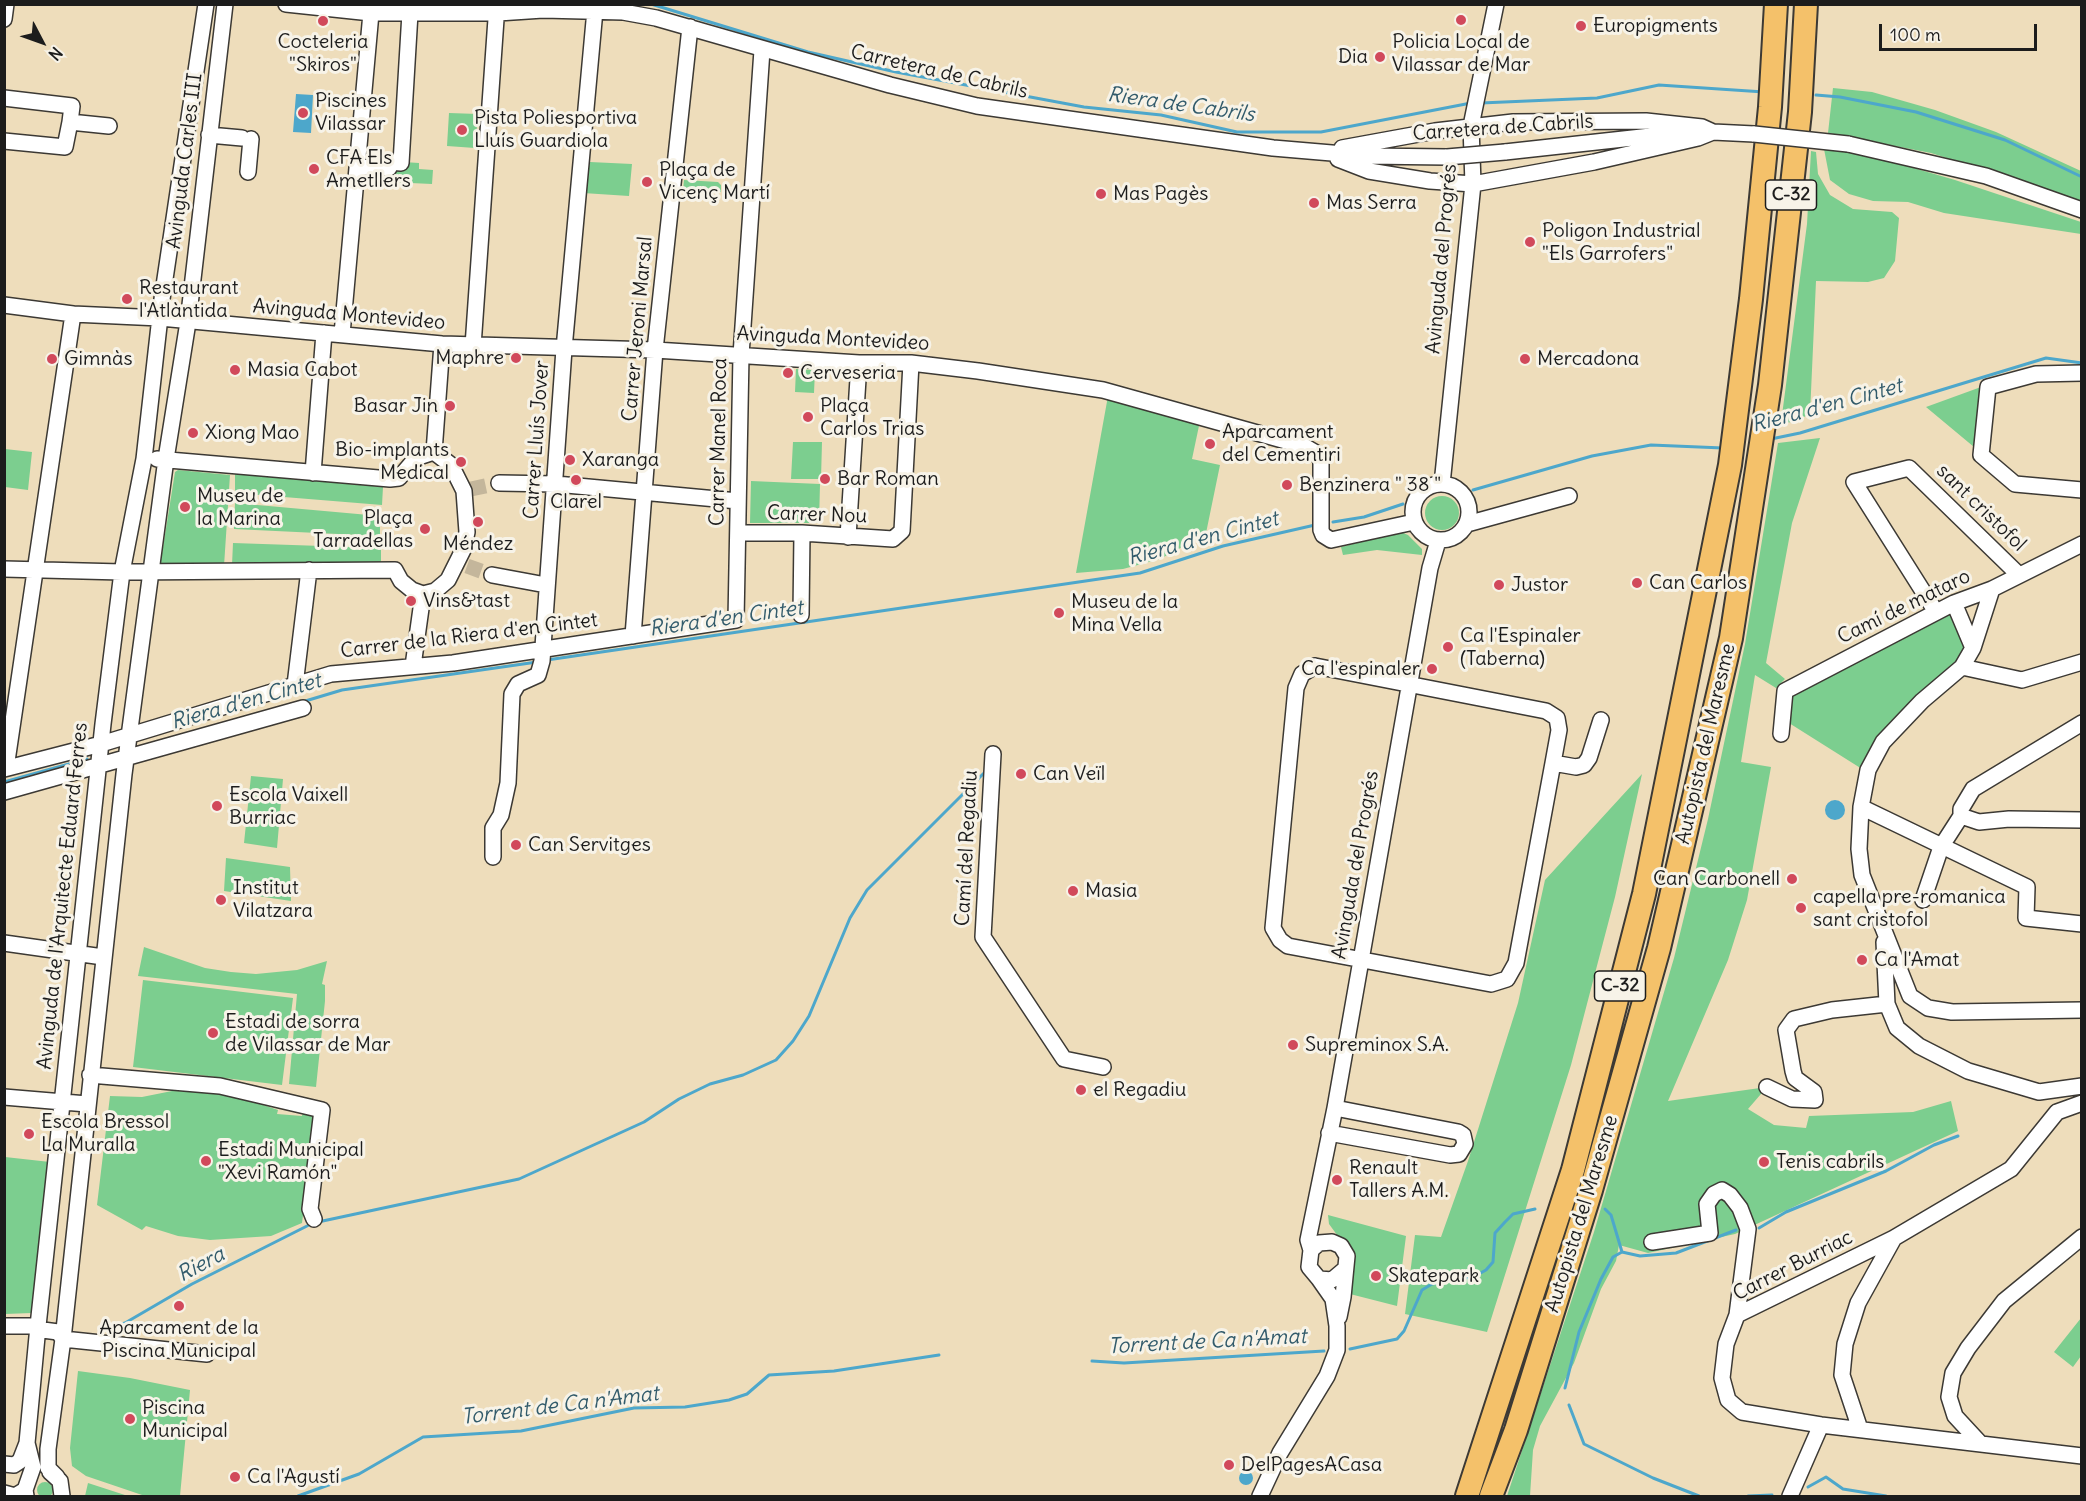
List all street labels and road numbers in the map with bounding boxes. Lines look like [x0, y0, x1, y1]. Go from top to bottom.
street label: Carretera de Cabrils [848, 40, 1030, 104]
street label: Avinguda Carles III [162, 72, 208, 250]
street label: Carretera de Cabrils [1412, 110, 1594, 146]
street label: Avinguda del Progrés [1422, 163, 1462, 355]
road number: C-32 [1766, 180, 1816, 210]
street label: Carrer Jeroni Marsal [618, 236, 658, 422]
street label: Avinguda Montevideo [252, 295, 446, 335]
street label: Avinguda Montevideo [736, 322, 930, 356]
street label: Carrer Manel Roca [706, 358, 732, 526]
street label: Carrer Lluís Jover [519, 360, 555, 520]
street label: sant cristofol [1931, 459, 2031, 557]
street label: Carrer Nou [766, 501, 868, 529]
street label: Camí de mataro [1834, 564, 1974, 650]
street label: Carrer de la Riera d'en Cintet [339, 608, 599, 664]
street label: Autopista del Maresme [1671, 641, 1741, 847]
street label: Avinguda de l'Arquitecte Eduard Ferres [33, 721, 93, 1071]
street label: Camí del Regadiu [951, 769, 983, 927]
street label: Avinguda del Progrés [1328, 769, 1384, 961]
road number: C-32 [1594, 971, 1646, 1001]
street label: Autopista del Maresme [1541, 1112, 1623, 1316]
street label: Carrer Burriac [1729, 1226, 1857, 1306]

